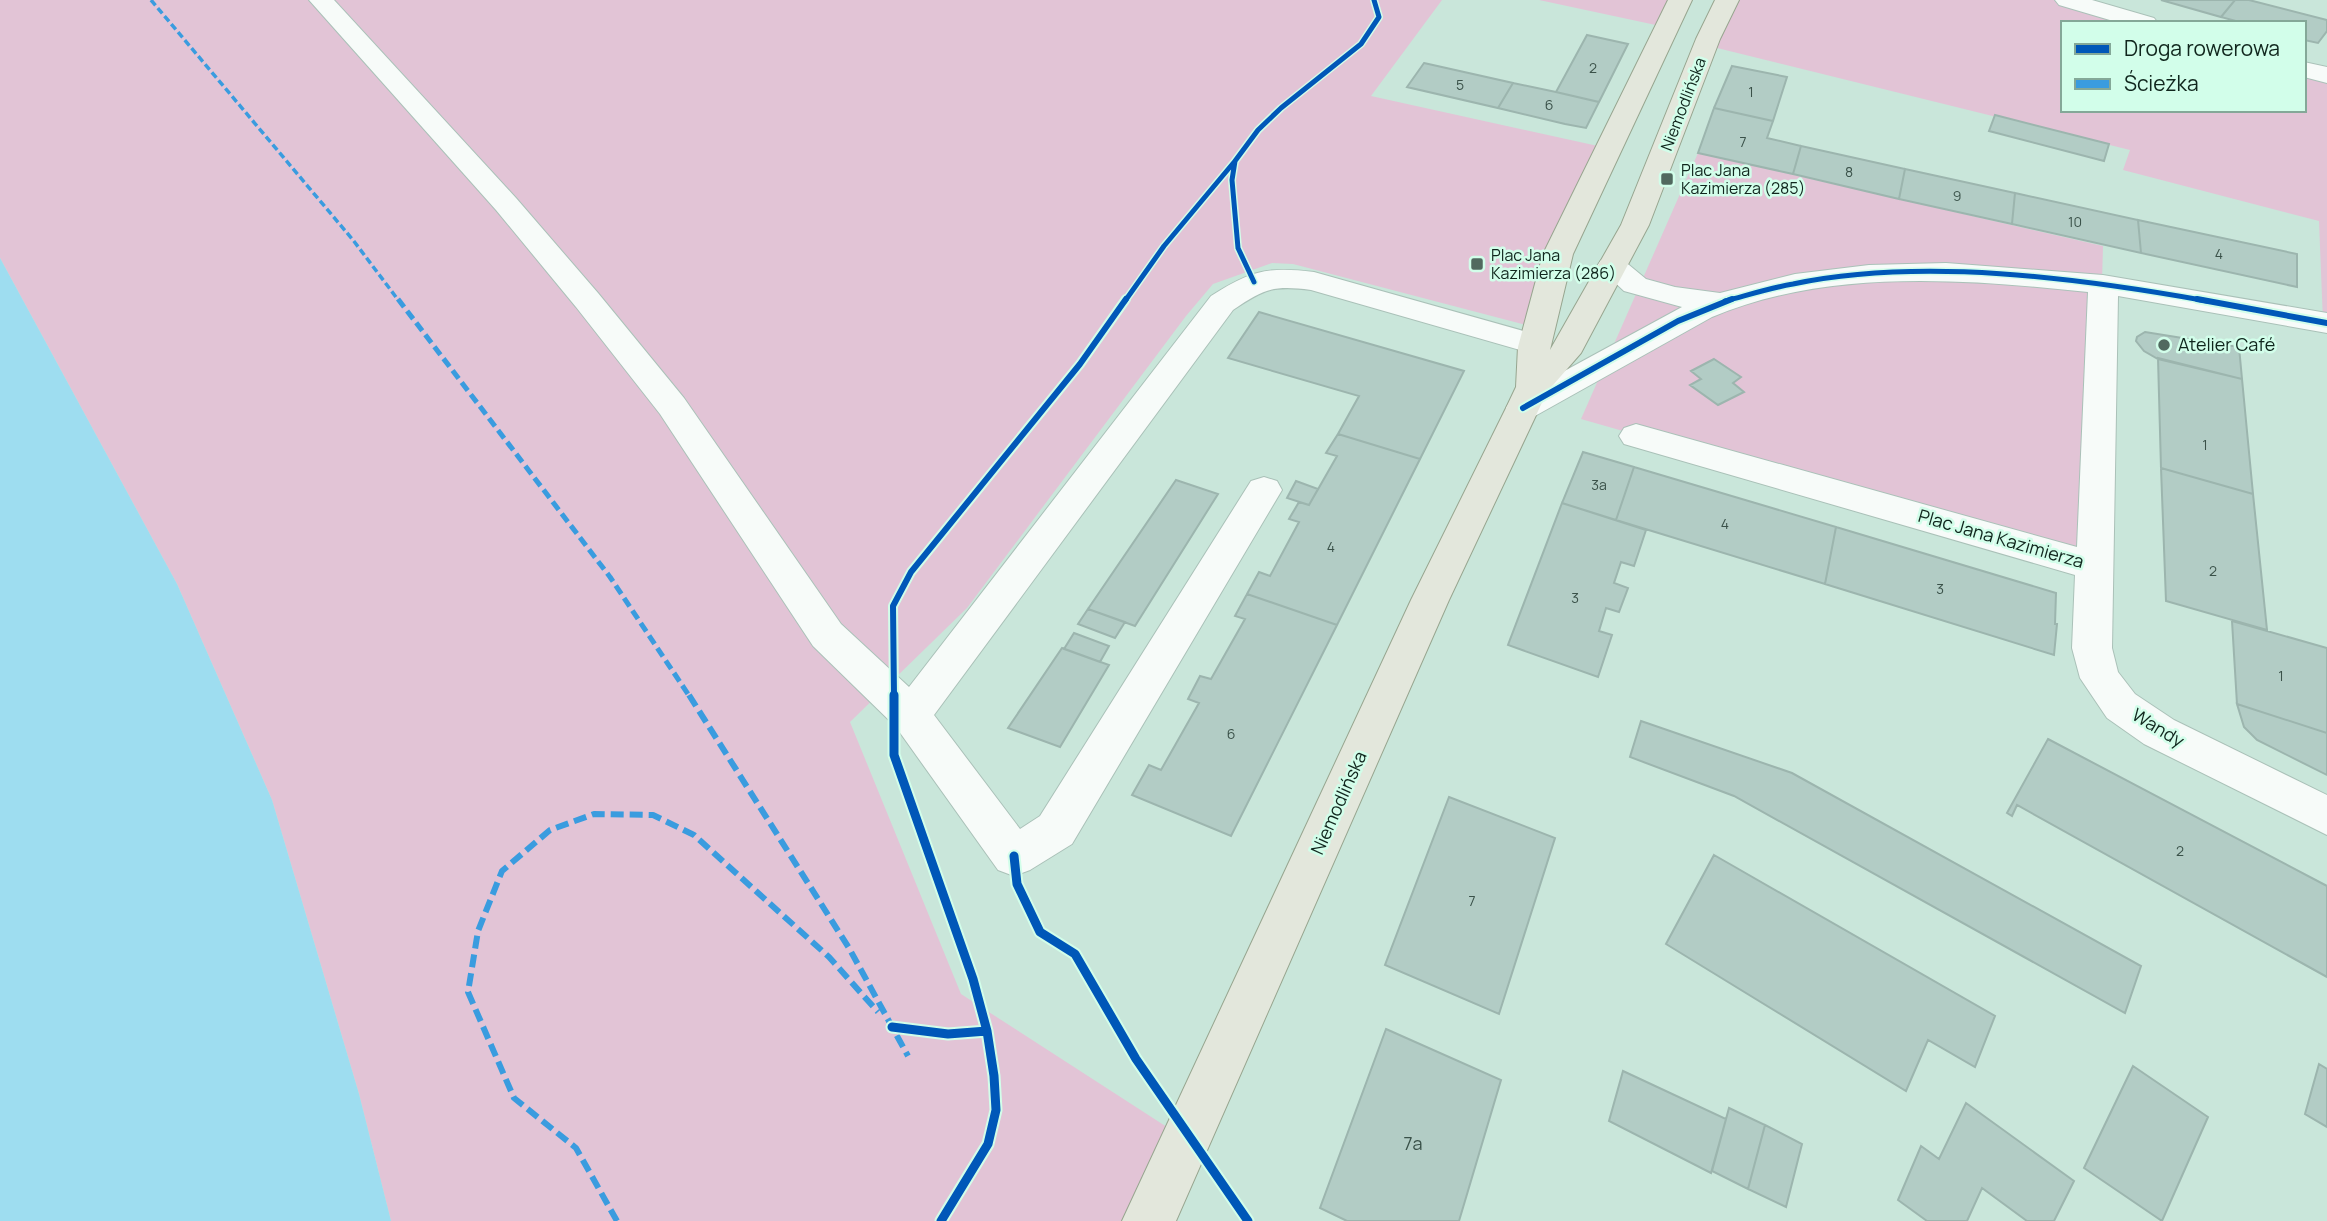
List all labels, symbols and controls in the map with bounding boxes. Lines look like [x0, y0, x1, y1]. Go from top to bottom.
legend [2061, 21, 2306, 112]
text: Droga rowerowa [2124, 34, 2280, 62]
street label: Niemodlińska [1655, 54, 1711, 154]
house number: 2 [1589, 58, 1597, 77]
text: Ścieżka [2124, 69, 2199, 97]
house number: 5 [1456, 75, 1464, 94]
house number: 1 [1748, 82, 1754, 101]
house number: 6 [1545, 95, 1553, 114]
house number: 7 [1739, 132, 1747, 151]
place label: Plac Jana Kazimierza (285) [1681, 159, 1805, 199]
house number: 8 [1845, 162, 1853, 181]
marker: Plac Jana Kazimierza (285) [1659, 171, 1675, 187]
house number: 9 [1953, 186, 1961, 205]
house number: 10 [2068, 212, 2082, 231]
place label: Plac Jana Kazimierza (286) [1491, 244, 1616, 284]
house number: 4 [2215, 244, 2223, 263]
marker: Plac Jana Kazimierza (286) [1469, 256, 1485, 272]
place label: Atelier Café [2178, 332, 2275, 356]
marker: Atelier Café [2156, 337, 2172, 353]
house number: 1 [2202, 435, 2208, 454]
house number: 3a [1591, 475, 1607, 494]
street label: Plac Jana Kazimierza [1916, 503, 2087, 573]
house number: 4 [1721, 514, 1729, 533]
house number: 4 [1327, 537, 1335, 556]
house number: 2 [2209, 561, 2217, 580]
house number: 3 [1936, 579, 1944, 598]
house number: 3 [1571, 588, 1579, 607]
house number: 1 [2278, 666, 2284, 685]
street label: Wandy [2128, 702, 2189, 752]
house number: 6 [1227, 724, 1235, 743]
street label: Niemodlińska [1305, 747, 1372, 858]
house number: 2 [2176, 841, 2184, 860]
house number: 7 [1468, 891, 1476, 910]
house number: 7a [1403, 1131, 1423, 1155]

